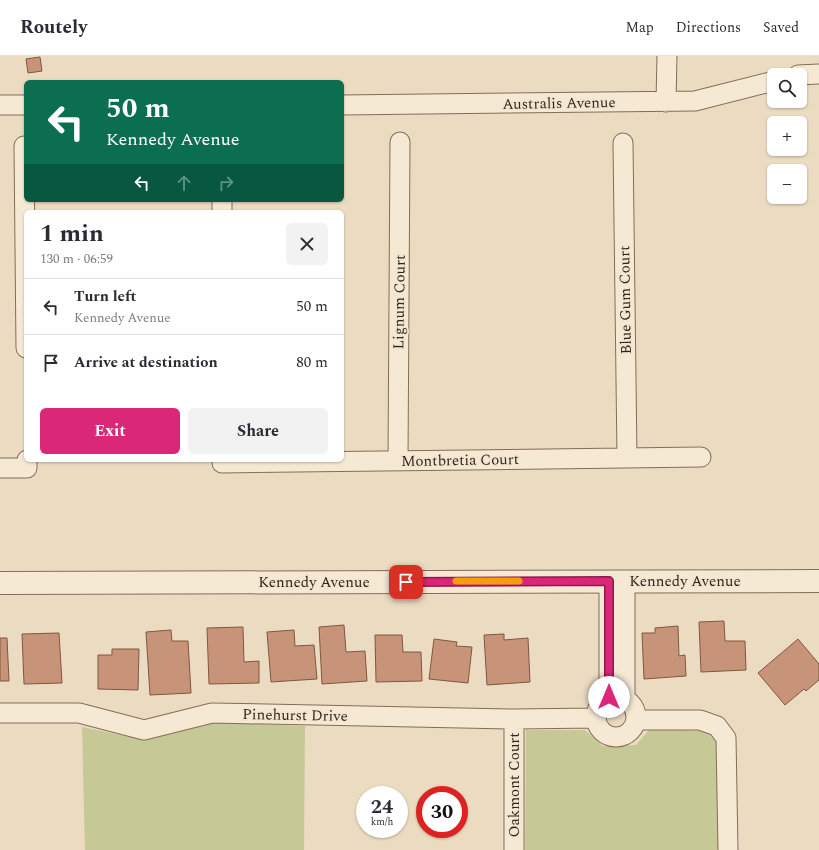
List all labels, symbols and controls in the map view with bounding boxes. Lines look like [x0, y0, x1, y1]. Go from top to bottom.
text: Routely [20, 13, 87, 42]
text: Map [626, 17, 654, 38]
text: Directions [676, 17, 741, 38]
text: Saved [763, 17, 799, 38]
map controls [767, 68, 807, 204]
button: search [767, 68, 807, 108]
text: 50 m [106, 87, 170, 130]
street label: Australis Avenue [502, 91, 616, 116]
icon: left [40, 96, 92, 148]
button: + [767, 116, 807, 156]
text: Kennedy Avenue [106, 126, 240, 153]
button: − [767, 164, 807, 204]
icon: left [131, 172, 153, 194]
icon: ahead [173, 172, 195, 194]
icon: right [215, 172, 237, 194]
text: 1 min [40, 216, 104, 252]
button: close [286, 223, 328, 265]
street label: Blue Gum Court [613, 245, 638, 355]
text: 130 m · 06:59 [40, 249, 113, 269]
street label: Lignum Court [387, 254, 412, 350]
text: Turn left [74, 285, 136, 308]
text: 50 m [296, 295, 328, 318]
icon: left [40, 296, 62, 318]
text: Kennedy Avenue [74, 308, 170, 328]
text: Arrive at destination [74, 351, 218, 374]
text: 80 m [296, 351, 328, 374]
icon: arrive [40, 352, 62, 374]
button: Exit [40, 408, 180, 454]
button: Share [188, 408, 328, 454]
street label: Montbretia Court [401, 448, 519, 473]
pin [389, 565, 423, 599]
street label: Kennedy Avenue [629, 570, 741, 593]
street label: Kennedy Avenue [258, 571, 370, 594]
icon: arrive [395, 571, 417, 593]
position arrow [588, 676, 630, 718]
street label: Pinehurst Drive [242, 703, 348, 728]
street label: Oakmont Court [503, 732, 526, 838]
speed limit sign: 30 [416, 786, 468, 838]
text: 24 [371, 792, 393, 822]
text: km/h [371, 814, 393, 830]

